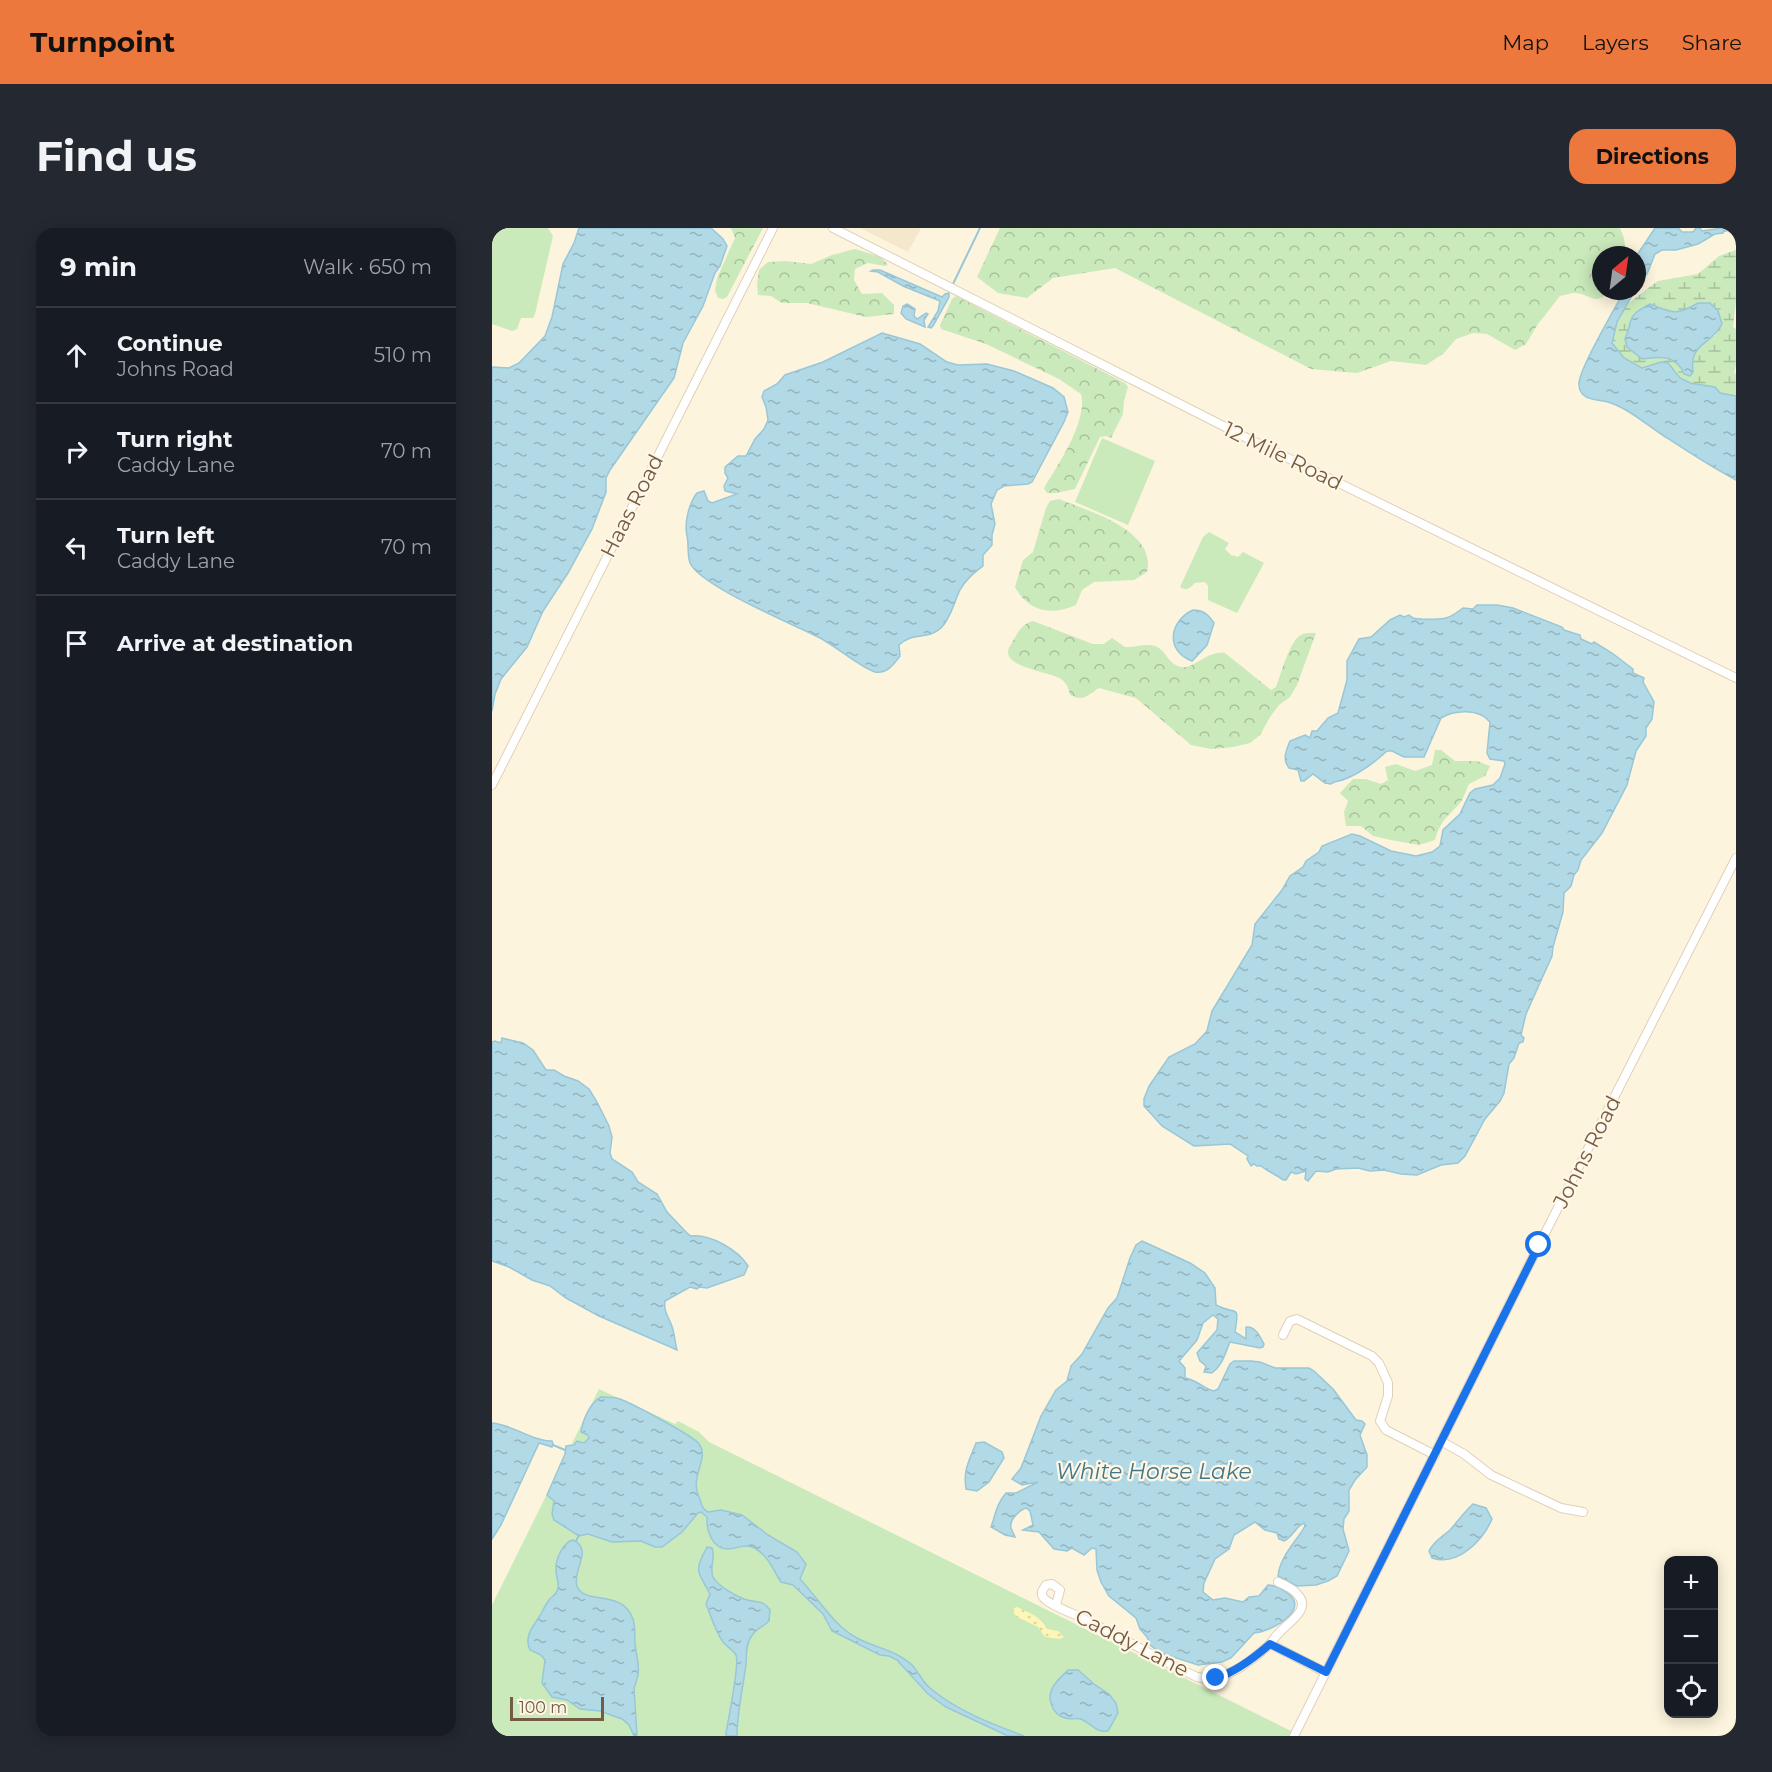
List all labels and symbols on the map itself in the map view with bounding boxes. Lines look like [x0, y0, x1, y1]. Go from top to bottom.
north arrow [1592, 246, 1646, 300]
street label: 12 Mile Road [1220, 416, 1347, 495]
street label: Haas Road [595, 450, 668, 562]
street label: Johns Road [1547, 1091, 1626, 1213]
route start [1525, 1231, 1551, 1257]
water label: White Horse Lake [1056, 1458, 1252, 1485]
street label: Caddy Lane [1071, 1603, 1193, 1682]
route end [1202, 1664, 1228, 1690]
scale bar [510, 1694, 604, 1722]

